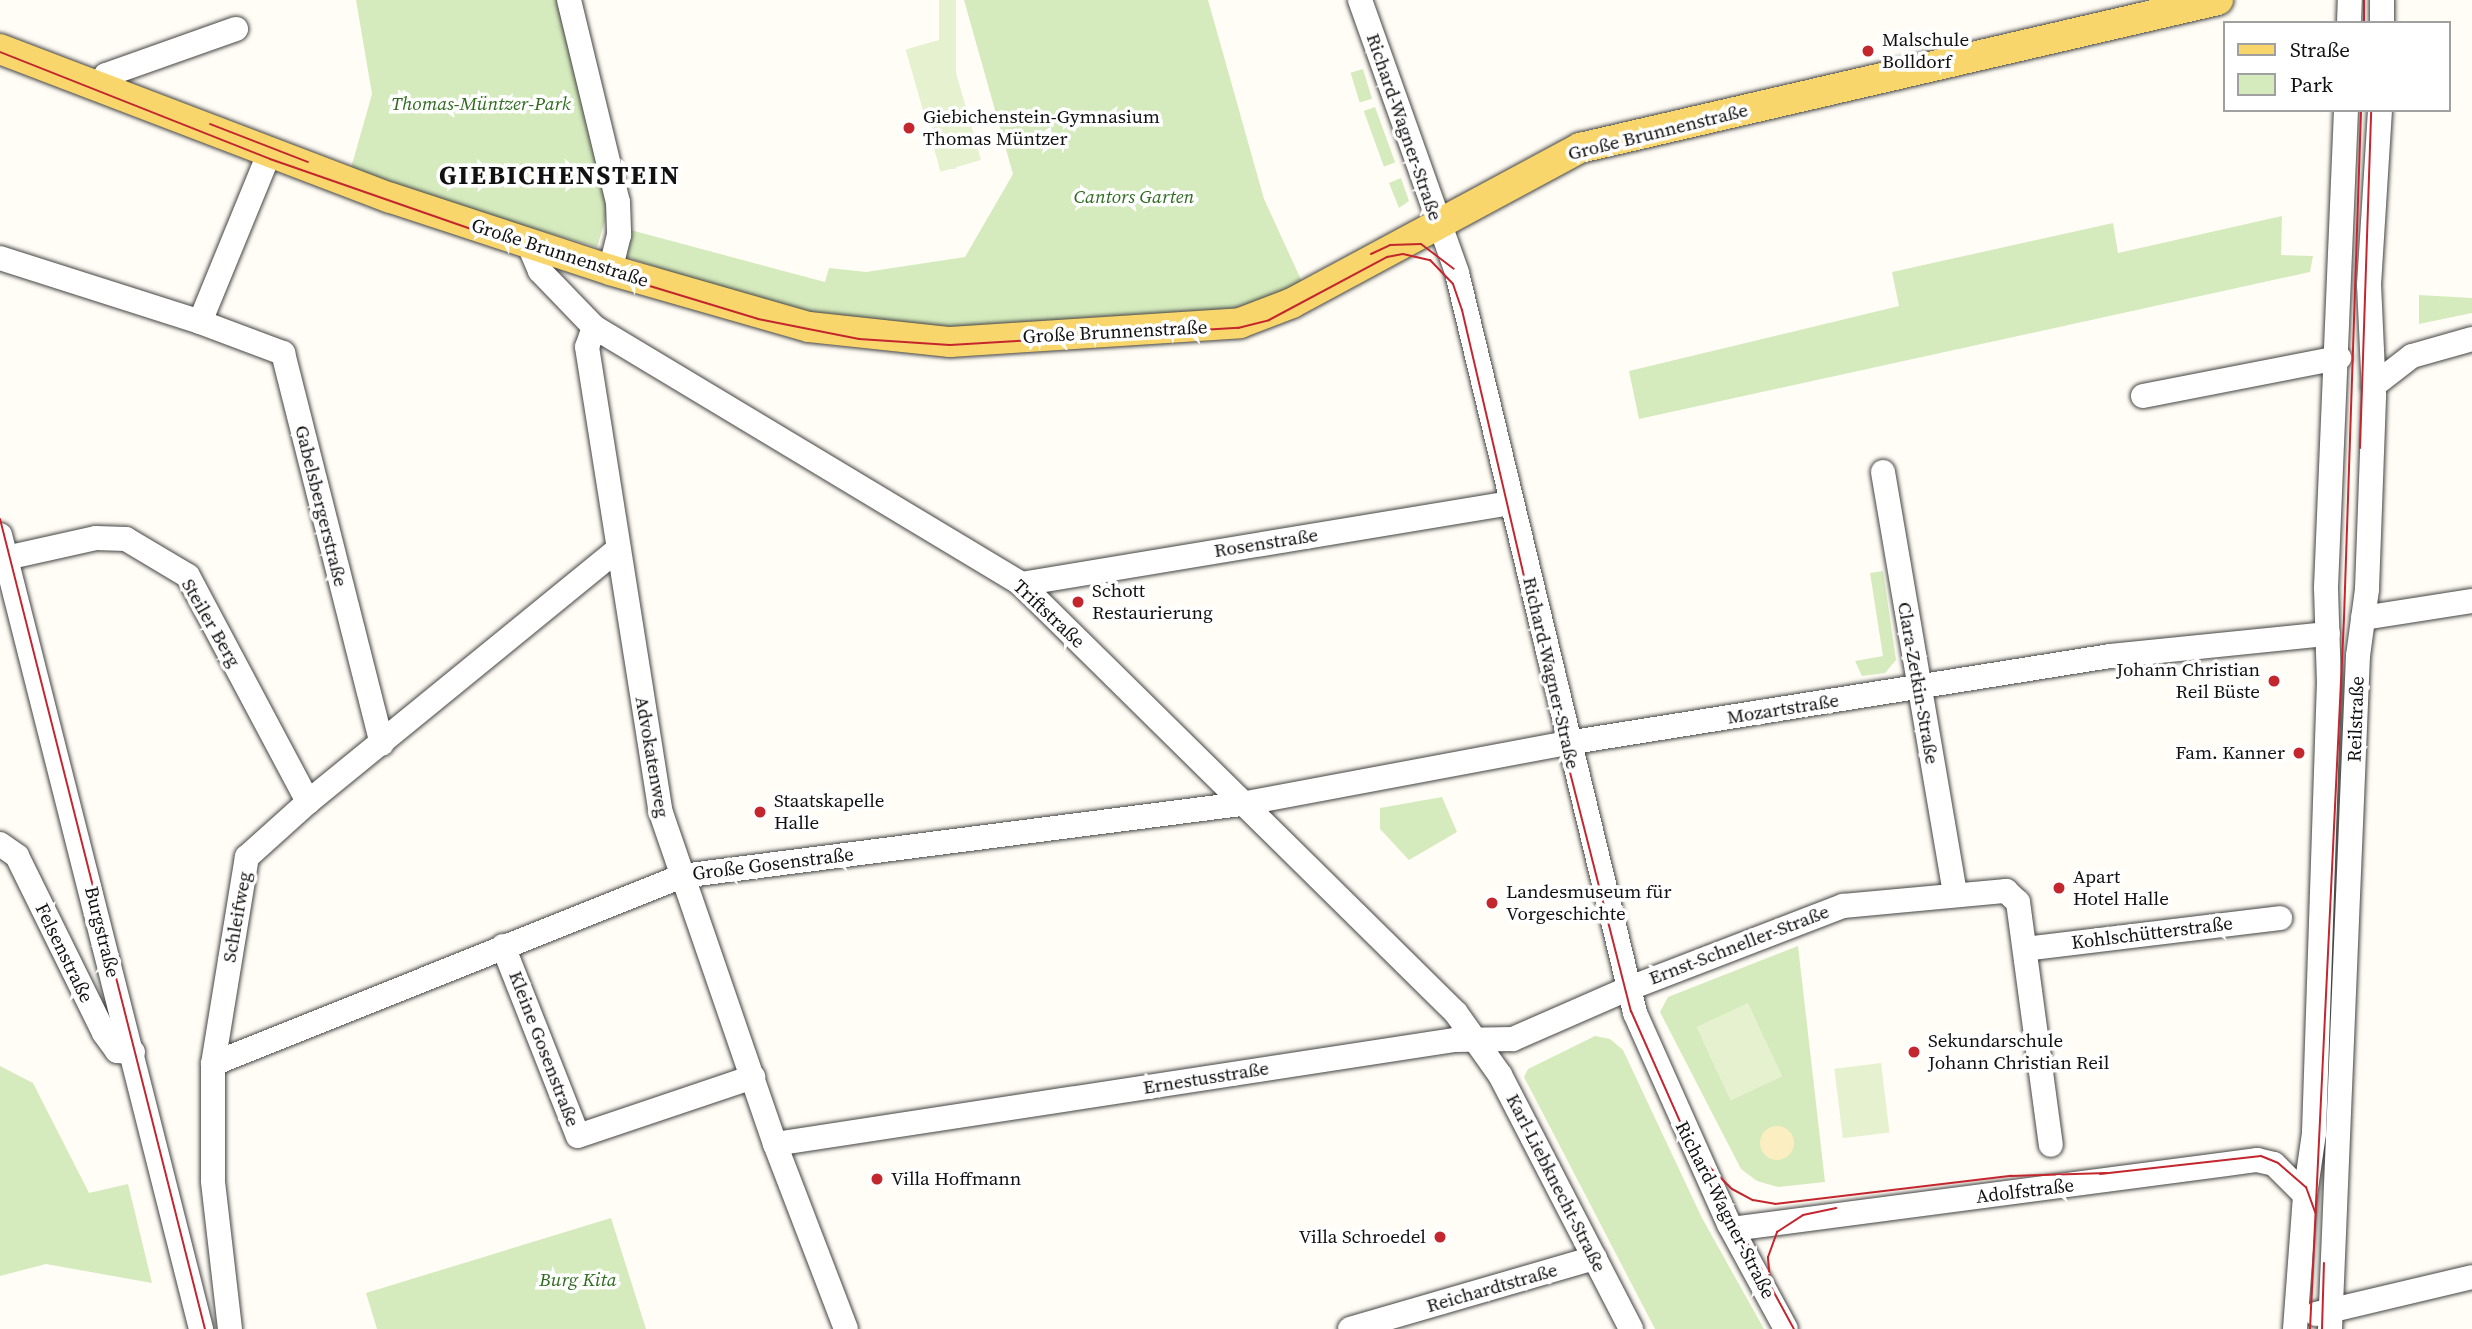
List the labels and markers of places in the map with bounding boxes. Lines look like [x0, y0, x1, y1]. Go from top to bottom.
place label: Malschule Bolldorf [1882, 29, 1969, 73]
marker: Malschule Bolldorf [1860, 43, 1876, 59]
place label: Giebichenstein-Gymnasium Thomas Müntzer [923, 106, 1160, 150]
marker: Giebichenstein-Gymnasium Thomas Müntzer [901, 120, 917, 136]
place label: Schott Restaurierung [1092, 580, 1213, 624]
marker: Schott Restaurierung [1070, 594, 1086, 610]
place label: Johann Christian Reil Büste [2116, 659, 2260, 703]
marker: Johann Christian Reil Büste [2266, 673, 2282, 689]
place label: Fam. Kanner [2175, 742, 2285, 764]
marker: Fam. Kanner [2291, 745, 2307, 761]
place label: Staatskapelle Halle [774, 790, 885, 834]
marker: Staatskapelle Halle [752, 804, 768, 820]
place label: Apart Hotel Halle [2073, 866, 2169, 910]
marker: Apart Hotel Halle [2051, 880, 2067, 896]
place label: Landesmuseum für Vorgeschichte [1506, 881, 1671, 925]
marker: Landesmuseum für Vorgeschichte [1484, 895, 1500, 911]
place label: Sekundarschule Johann Christian Reil [1928, 1030, 2109, 1074]
marker: Sekundarschule Johann Christian Reil [1906, 1044, 1922, 1060]
place label: Villa Hoffmann [891, 1168, 1021, 1190]
marker: Villa Hoffmann [869, 1171, 885, 1187]
place label: Villa Schroedel [1299, 1226, 1426, 1248]
marker: Villa Schroedel [1432, 1229, 1448, 1245]

